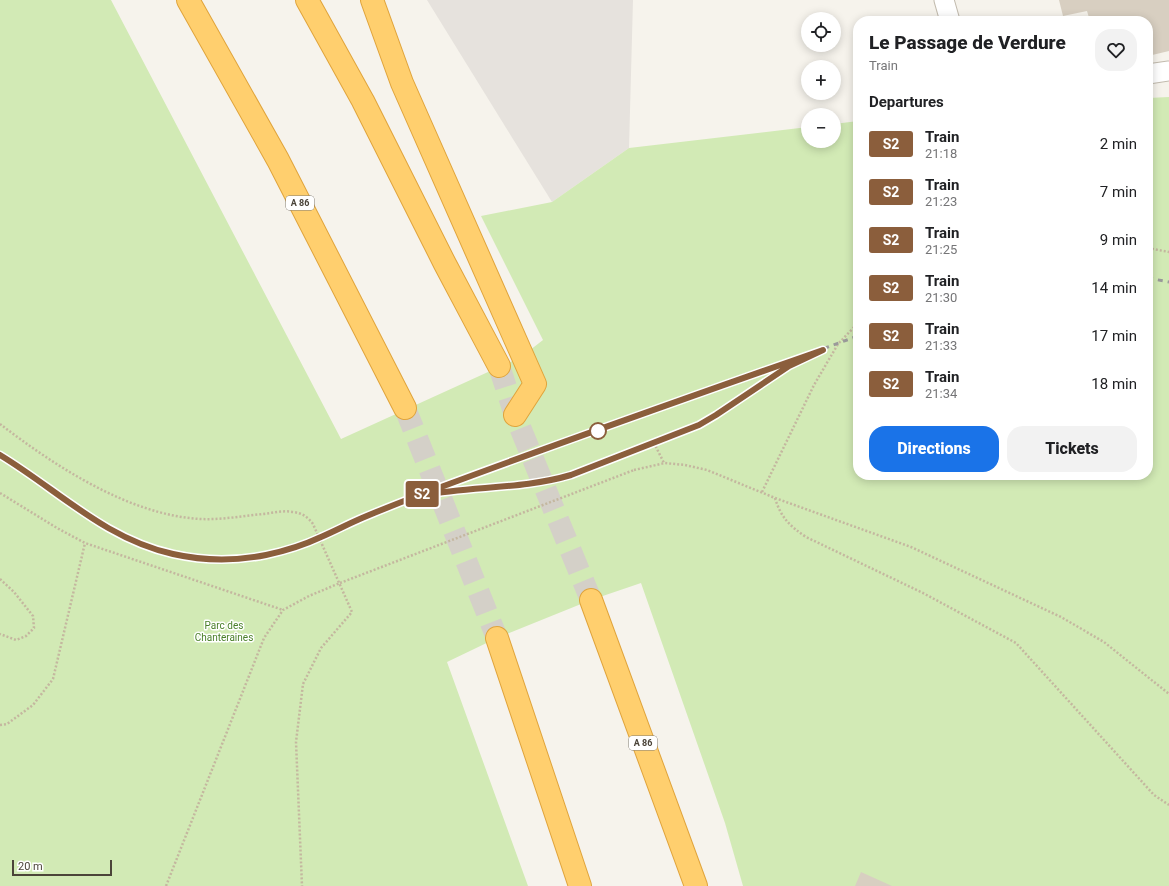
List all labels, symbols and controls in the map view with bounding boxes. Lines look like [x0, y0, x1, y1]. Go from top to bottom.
map controls [801, 12, 841, 148]
button: locate [801, 12, 841, 52]
button: heart [1095, 29, 1137, 71]
text: Le Passage de Verdure [869, 31, 1066, 54]
text: Train [869, 58, 898, 73]
button: + [801, 60, 841, 100]
text: Departures [869, 93, 944, 111]
button: − [801, 108, 841, 148]
text: Train [925, 128, 959, 146]
text: 2 min [1100, 135, 1137, 153]
text: S2 [883, 136, 899, 152]
text: 21:18 [925, 146, 957, 161]
text: Train [925, 176, 959, 194]
text: 7 min [1100, 183, 1137, 201]
text: S2 [883, 184, 899, 200]
text: 21:23 [925, 194, 957, 209]
road number: A 86 [286, 196, 314, 210]
text: Train [925, 224, 959, 242]
text: 9 min [1100, 231, 1137, 249]
text: S2 [883, 232, 899, 248]
text: 21:25 [925, 242, 957, 257]
text: Train [925, 272, 959, 290]
text: 14 min [1091, 279, 1137, 297]
text: S2 [883, 280, 899, 296]
text: 21:30 [925, 290, 957, 305]
text: Train [925, 320, 959, 338]
text: 17 min [1091, 327, 1137, 345]
text: S2 [883, 328, 899, 344]
text: 21:33 [925, 338, 957, 353]
text: Train [925, 368, 959, 386]
text: 18 min [1091, 375, 1137, 393]
text: S2 [883, 376, 899, 392]
text: 21:34 [925, 386, 957, 401]
unlabelled marker [589, 422, 607, 440]
button: Directions [869, 426, 999, 472]
button: Tickets [1007, 426, 1137, 472]
line badge: S2 [404, 481, 440, 507]
text: S2 [414, 486, 430, 502]
park label: Parc des Chanteraines [195, 620, 253, 643]
road number: A 86 [629, 736, 657, 750]
scale bar [12, 858, 112, 877]
text: 20 m [18, 860, 43, 873]

